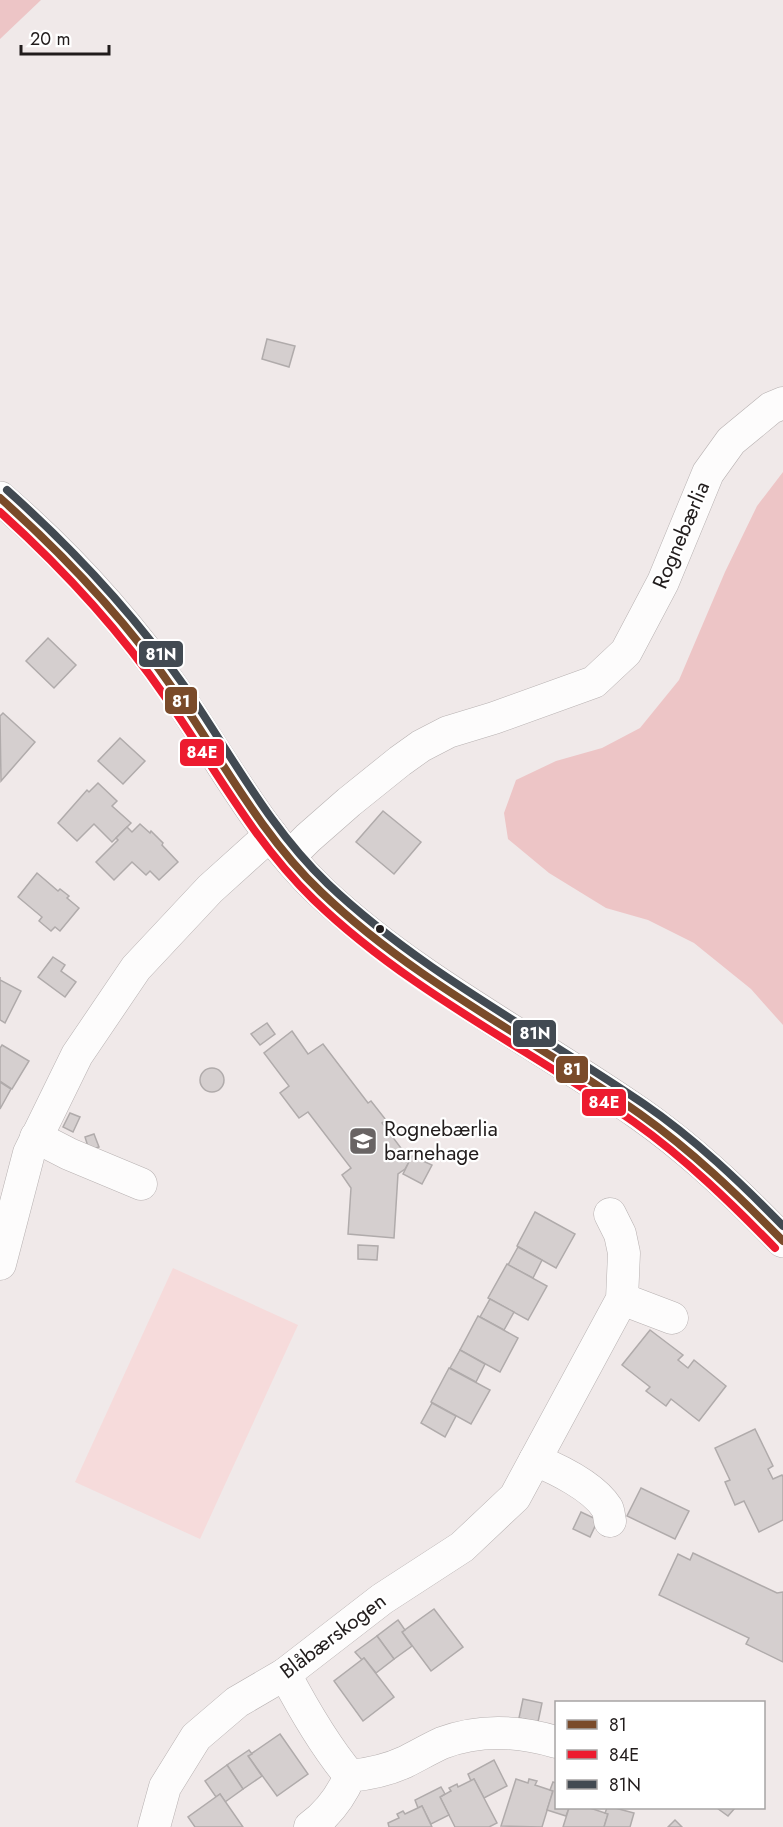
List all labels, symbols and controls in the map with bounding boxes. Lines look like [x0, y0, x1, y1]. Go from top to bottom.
scale bar [21, 18, 110, 56]
text: 20 m [30, 26, 70, 52]
street label: Rognebærlia [645, 477, 717, 593]
line badge: 81N [138, 640, 184, 668]
text: 81N [146, 643, 176, 666]
line badge: 81 [164, 686, 198, 715]
text: 81 [172, 690, 190, 713]
line badge: 84E [179, 738, 225, 767]
text: 84E [187, 741, 217, 764]
unlabelled marker [374, 923, 386, 935]
line badge: 81N [512, 1019, 557, 1048]
text: 81N [520, 1022, 550, 1045]
line badge: 81 [555, 1055, 589, 1084]
text: 81 [563, 1058, 581, 1081]
line badge: 84E [581, 1088, 627, 1117]
text: 84E [589, 1091, 619, 1114]
place label: Rognebærlia barnehage [384, 1114, 498, 1168]
school or university icon: Rognebærlia barnehage [347, 1125, 379, 1157]
street label: Blåbærskogen [274, 1586, 392, 1686]
legend [555, 1701, 765, 1809]
text: 81 [609, 1712, 627, 1738]
text: 84E [609, 1742, 639, 1768]
text: 81N [609, 1772, 641, 1798]

